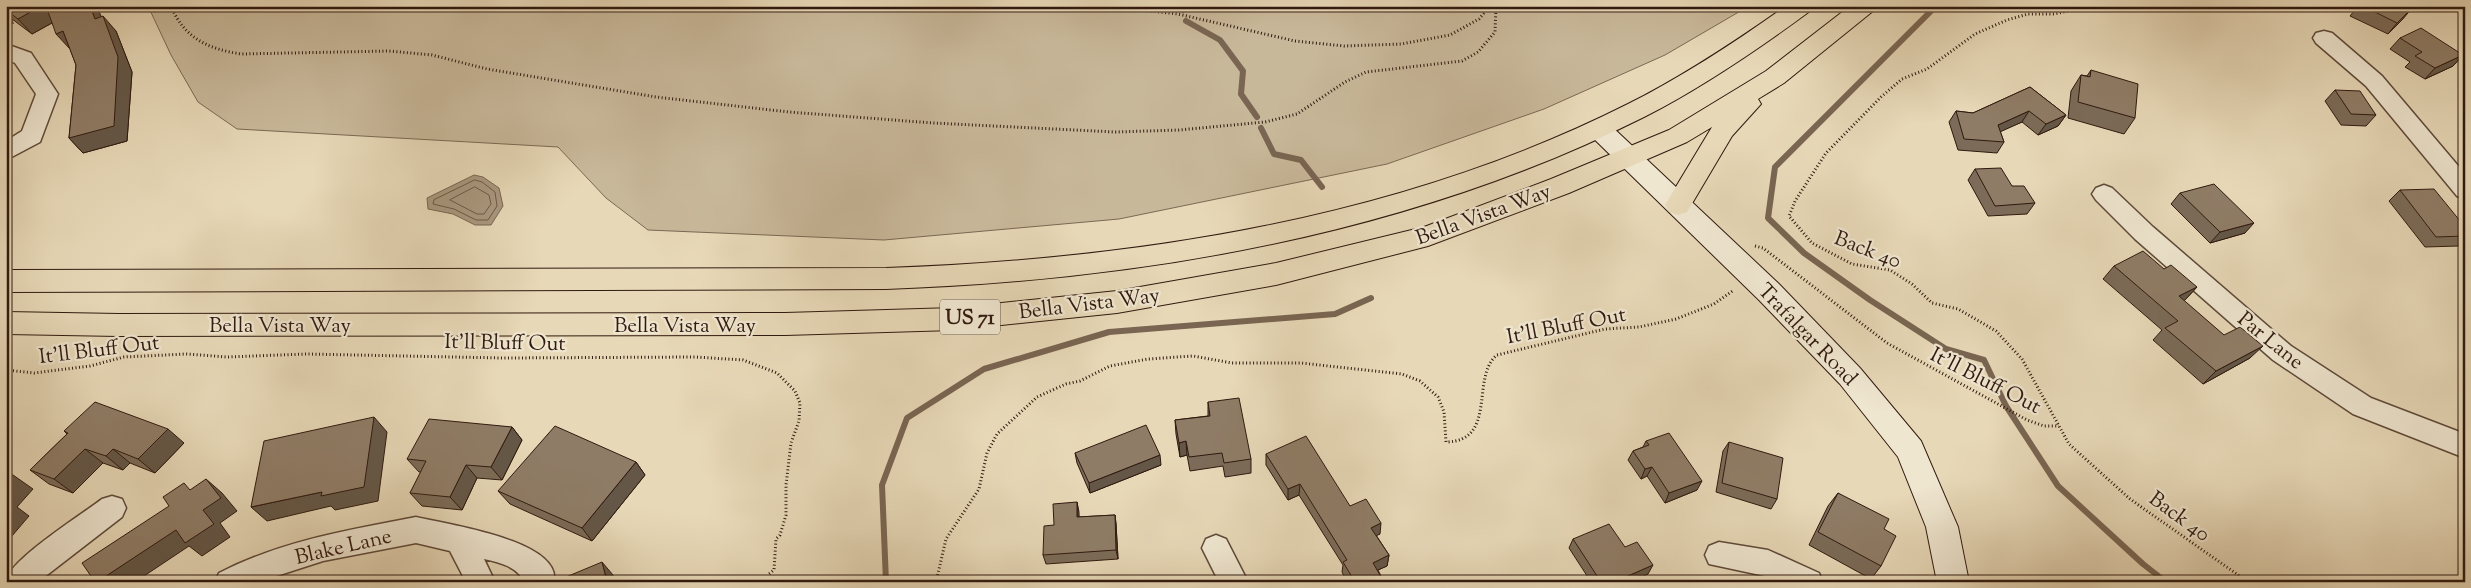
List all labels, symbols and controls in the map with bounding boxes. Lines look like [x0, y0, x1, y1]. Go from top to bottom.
street label: Bella Vista Way [1412, 177, 1556, 254]
street label: Back 40 [1829, 224, 1905, 277]
street label: Trafalgar Road [1750, 277, 1863, 393]
street label: Bella Vista Way [1017, 281, 1162, 329]
road number: US 71 [940, 300, 1000, 334]
street label: It'll Bluff Out [1504, 301, 1629, 353]
street label: Par Lane [2230, 305, 2309, 378]
street label: Bella Vista Way [209, 312, 352, 342]
street label: Bella Vista Way [614, 312, 757, 342]
street label: It'll Bluff Out [444, 328, 566, 360]
street label: It'll Bluff Out [37, 329, 161, 373]
street label: It'll Bluff Out [1924, 341, 2046, 423]
street label: Back 40 [2142, 485, 2216, 550]
street label: Blake Lane [292, 522, 395, 574]

